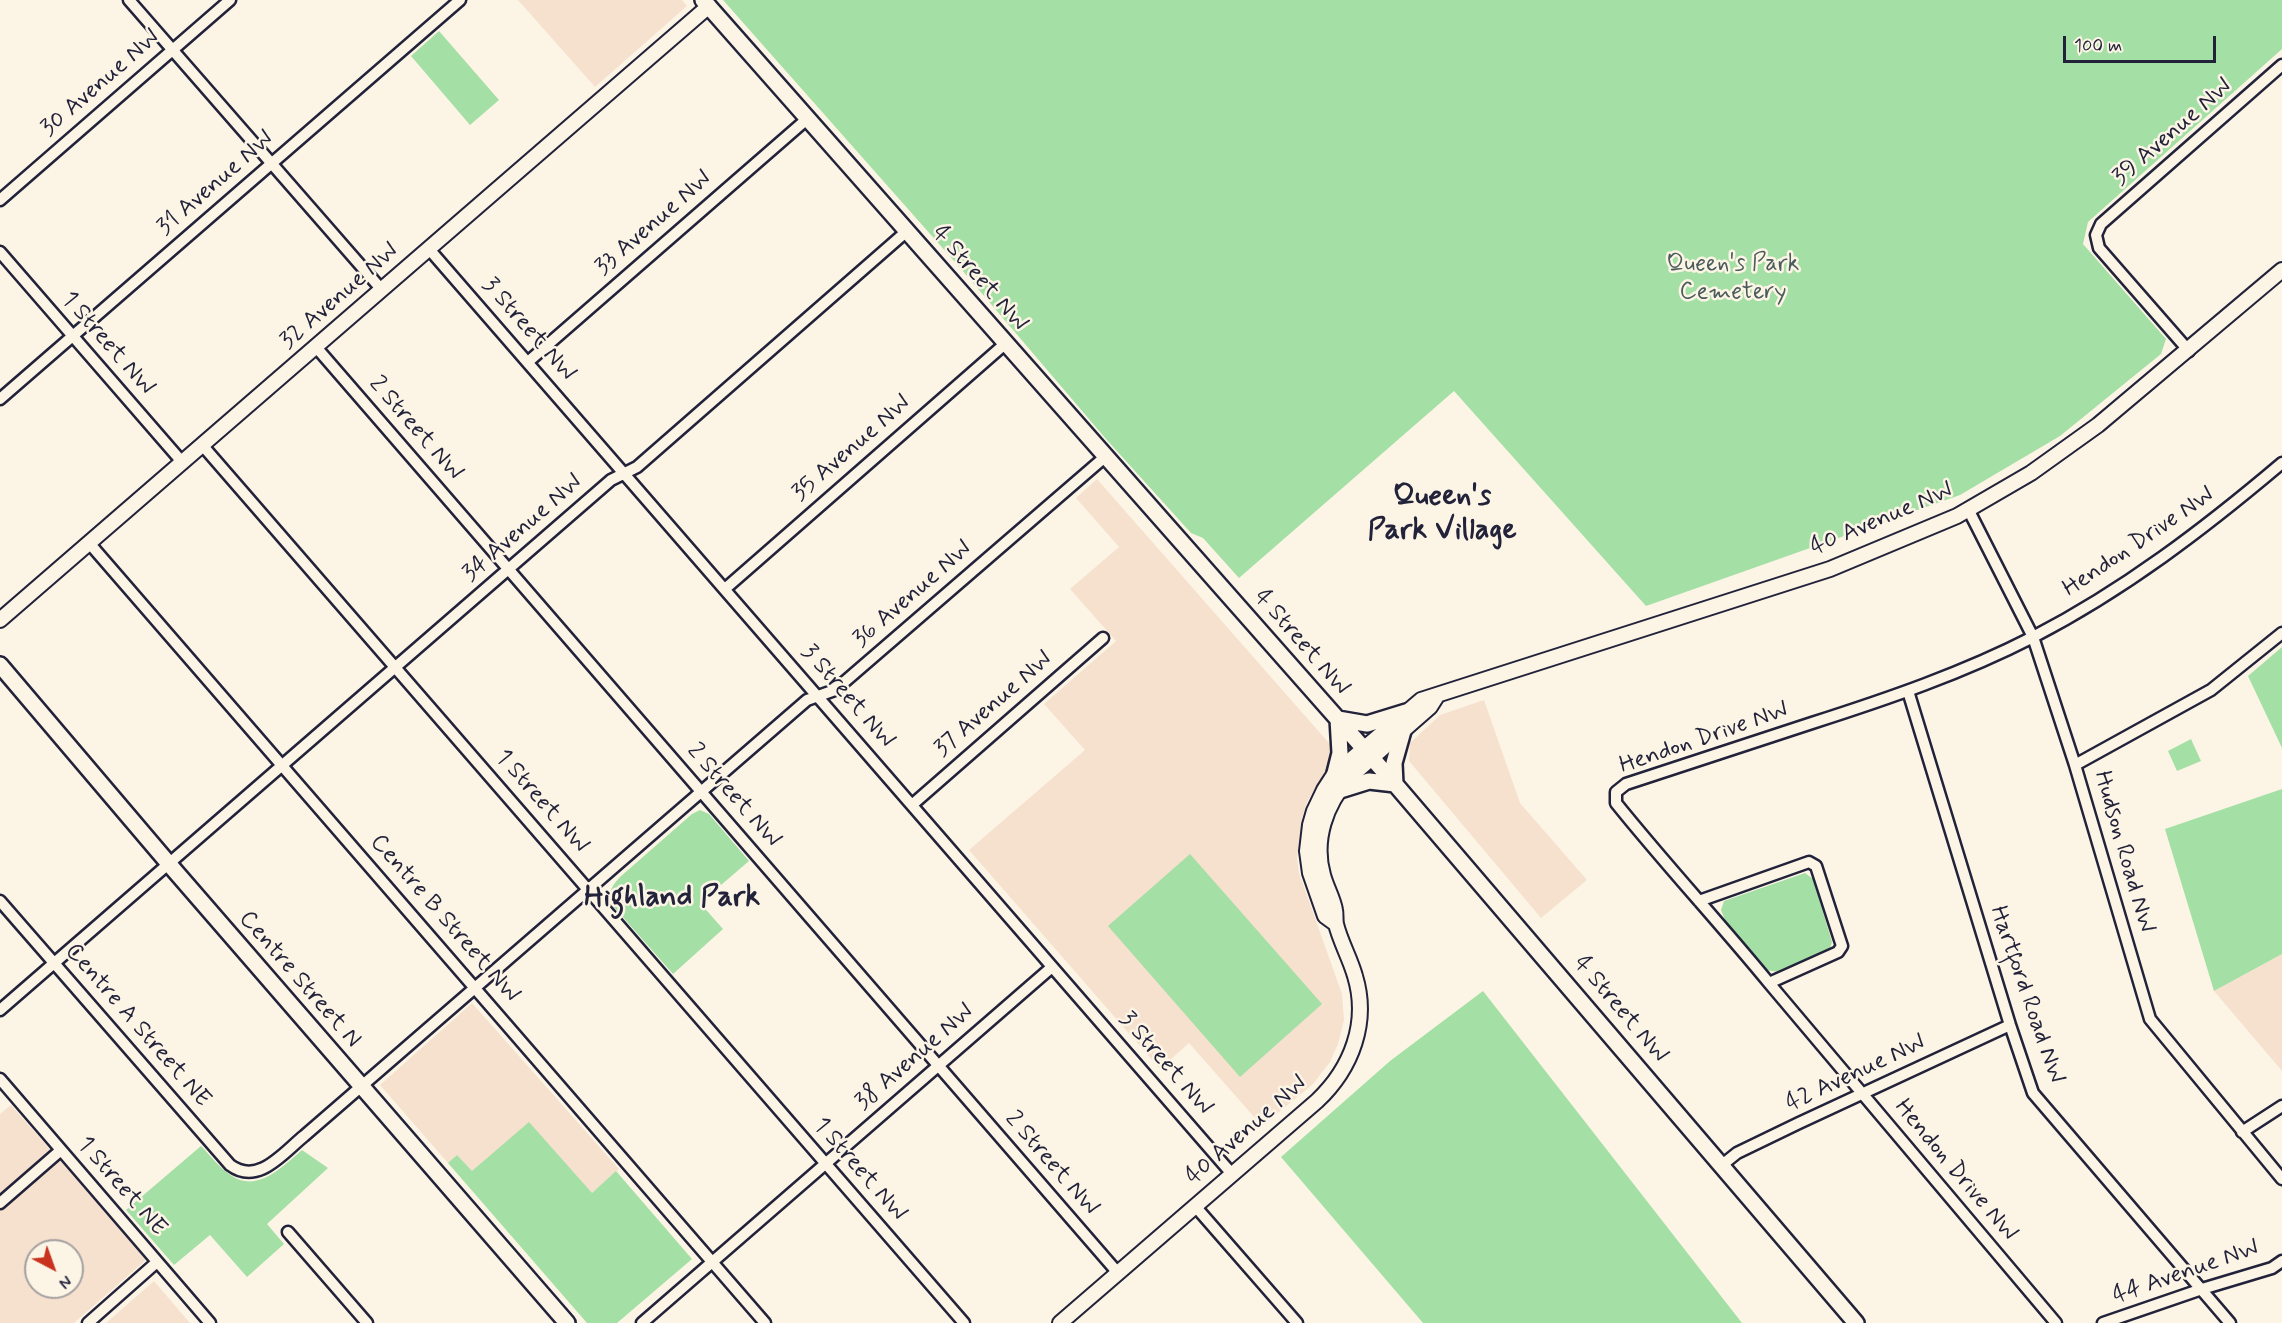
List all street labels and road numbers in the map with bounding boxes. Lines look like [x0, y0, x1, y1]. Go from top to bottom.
street label: 30 Avenue NW [35, 24, 167, 144]
street label: 39 Avenue NW [2107, 73, 2239, 193]
street label: 31 Avenue NW [152, 125, 280, 243]
street label: 33 Avenue NW [590, 166, 718, 282]
street label: 4 Street NW [925, 220, 1033, 338]
street label: 32 Avenue NW [275, 238, 405, 356]
street label: 3 Street NW [475, 272, 581, 388]
street label: 1 Street NW [54, 286, 160, 402]
street label: 2 Street NW [362, 371, 468, 487]
street label: 35 Avenue NW [787, 390, 917, 508]
street label: 34 Avenue NW [457, 469, 589, 589]
street label: 40 Avenue NW [1807, 477, 1957, 563]
street label: Hendon Drive NW [2058, 482, 2220, 604]
street label: 36 Avenue NW [848, 536, 978, 654]
street label: 4 Street NW [1247, 584, 1355, 702]
street label: 3 Street NW [794, 639, 900, 755]
street label: 37 Avenue NW [929, 646, 1059, 764]
street label: Hendon Drive NW [1616, 697, 1792, 781]
street label: 2 Street NW [680, 738, 786, 854]
street label: 1 Street NW [488, 744, 594, 860]
street label: Hudson Road NW [2086, 768, 2160, 936]
street label: Centre B Street NW [363, 829, 525, 1009]
street label: Hartford Road NW [1982, 903, 2070, 1087]
street label: Centre Street N [232, 906, 366, 1054]
street label: Centre A Street NE [58, 938, 216, 1114]
street label: 4 Street NW [1567, 950, 1673, 1070]
street label: 38 Avenue NW [850, 999, 980, 1117]
street label: 3 Street NW [1112, 1006, 1218, 1122]
street label: 42 Avenue NW [1782, 1029, 1930, 1119]
street label: 40 Avenue NW [1180, 1070, 1314, 1192]
street label: Hendon Drive NW [1887, 1094, 2023, 1248]
street label: 2 Street NW [998, 1106, 1104, 1222]
street label: 1 Street NW [806, 1112, 912, 1228]
street label: 1 Street NE [70, 1131, 172, 1243]
street label: 44 Avenue NW [2109, 1235, 2263, 1311]

